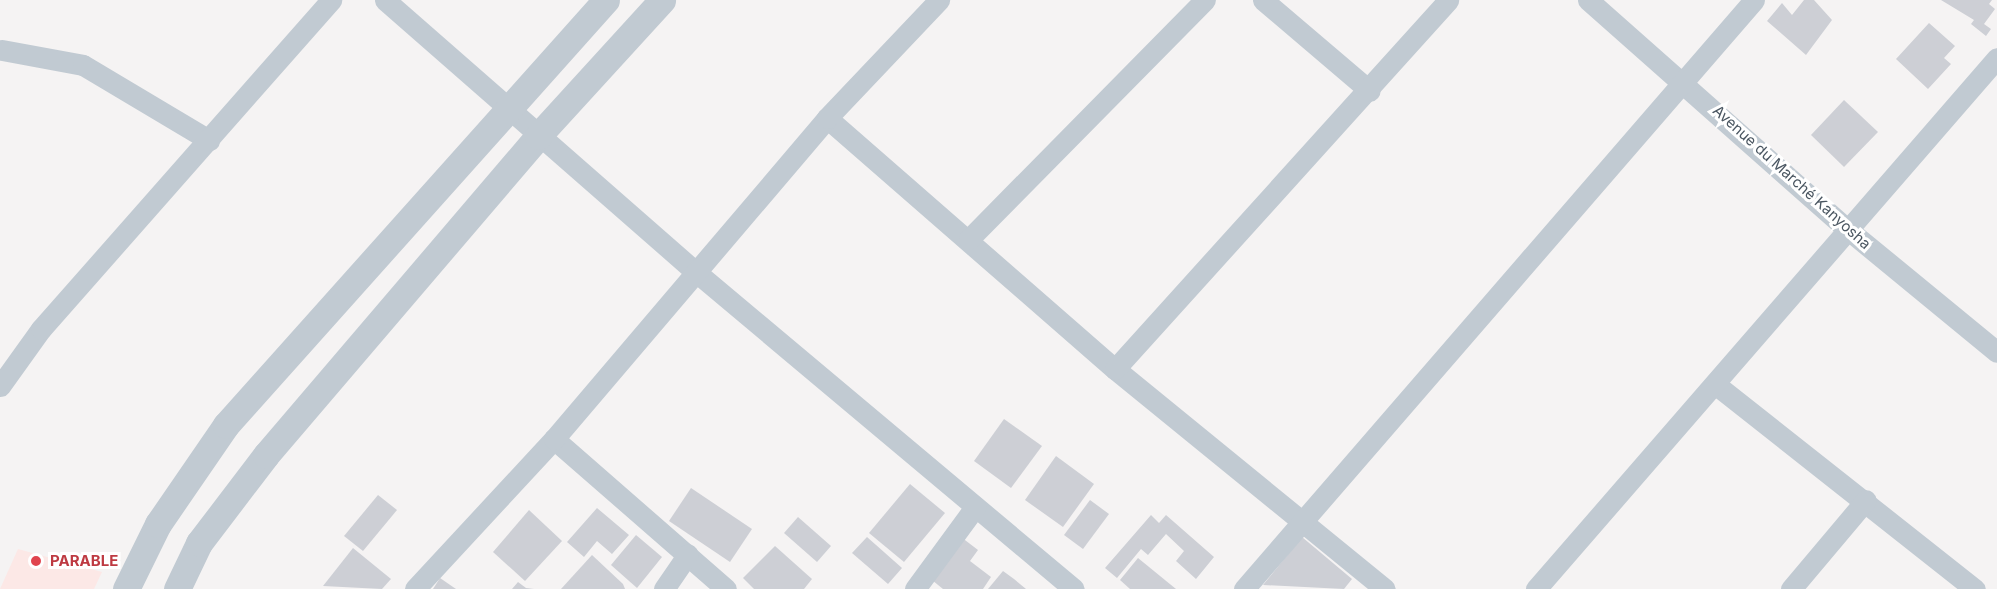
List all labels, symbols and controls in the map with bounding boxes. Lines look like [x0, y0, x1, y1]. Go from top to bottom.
street label: Avenue du Marché Kanyosha [1709, 101, 1875, 253]
marker: PARABLE [27, 552, 45, 570]
place label: PARABLE [50, 552, 118, 570]

